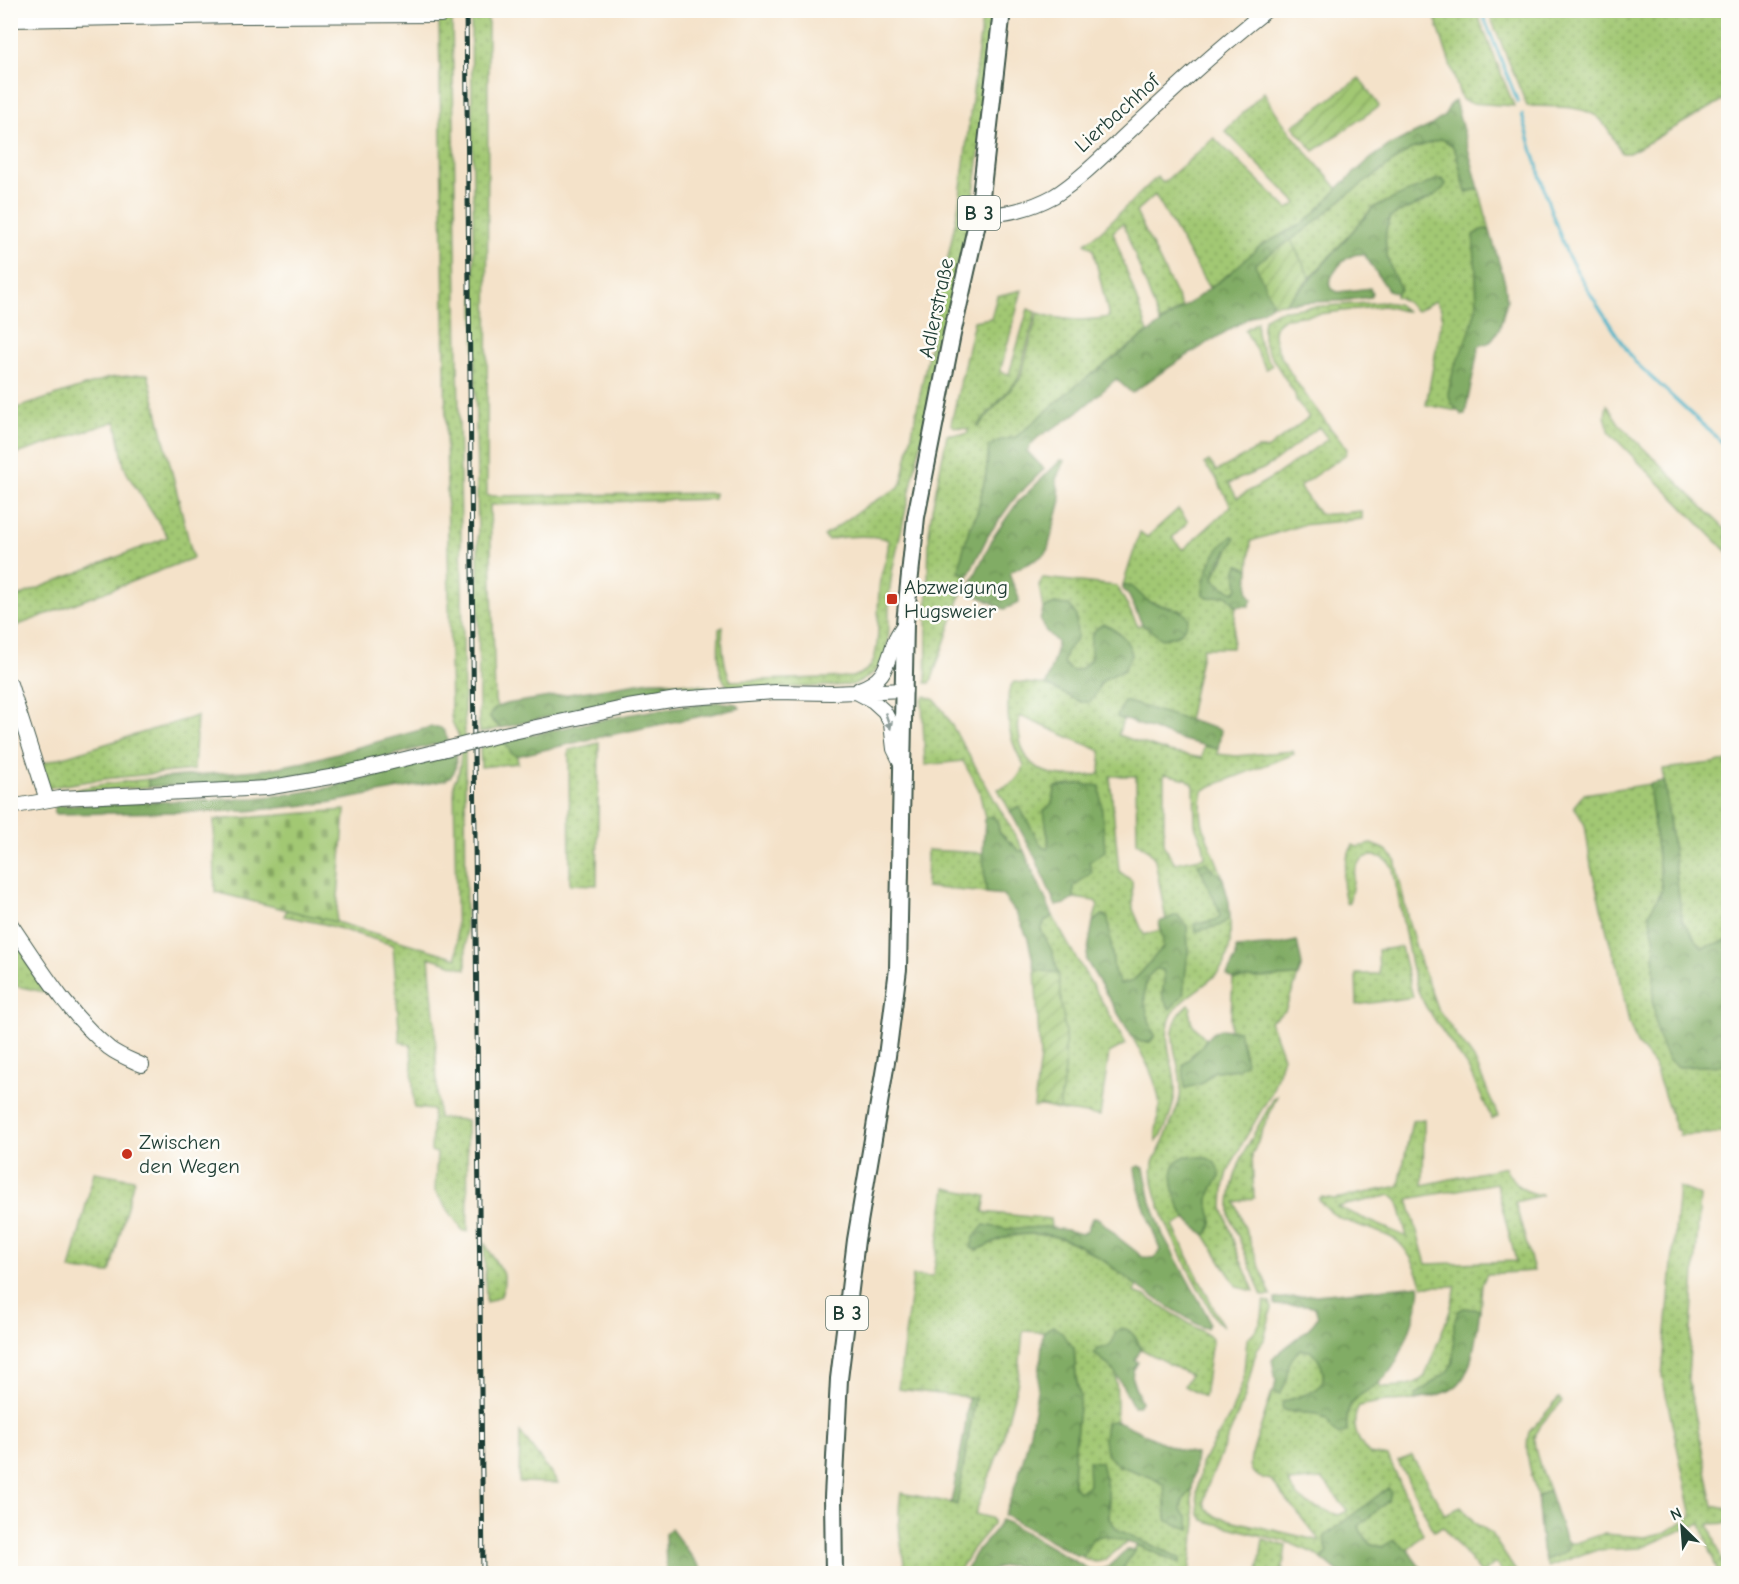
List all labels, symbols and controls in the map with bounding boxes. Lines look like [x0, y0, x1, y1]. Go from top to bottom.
street label: Lierbachhof [1070, 68, 1165, 157]
road number: B 3 [958, 196, 1000, 230]
street label: Adlerstraße [914, 256, 958, 360]
place label: Abzweigung Hugsweier [904, 575, 1008, 623]
marker: Abzweigung Hugsweier [885, 592, 899, 606]
one-way arrow [883, 712, 893, 730]
place label: Zwischen den Wegen [139, 1130, 240, 1178]
marker: Zwischen den Wegen [120, 1147, 134, 1161]
road number: B 3 [826, 1296, 868, 1330]
north arrow [1652, 1497, 1712, 1557]
text: N [1668, 1504, 1685, 1525]

